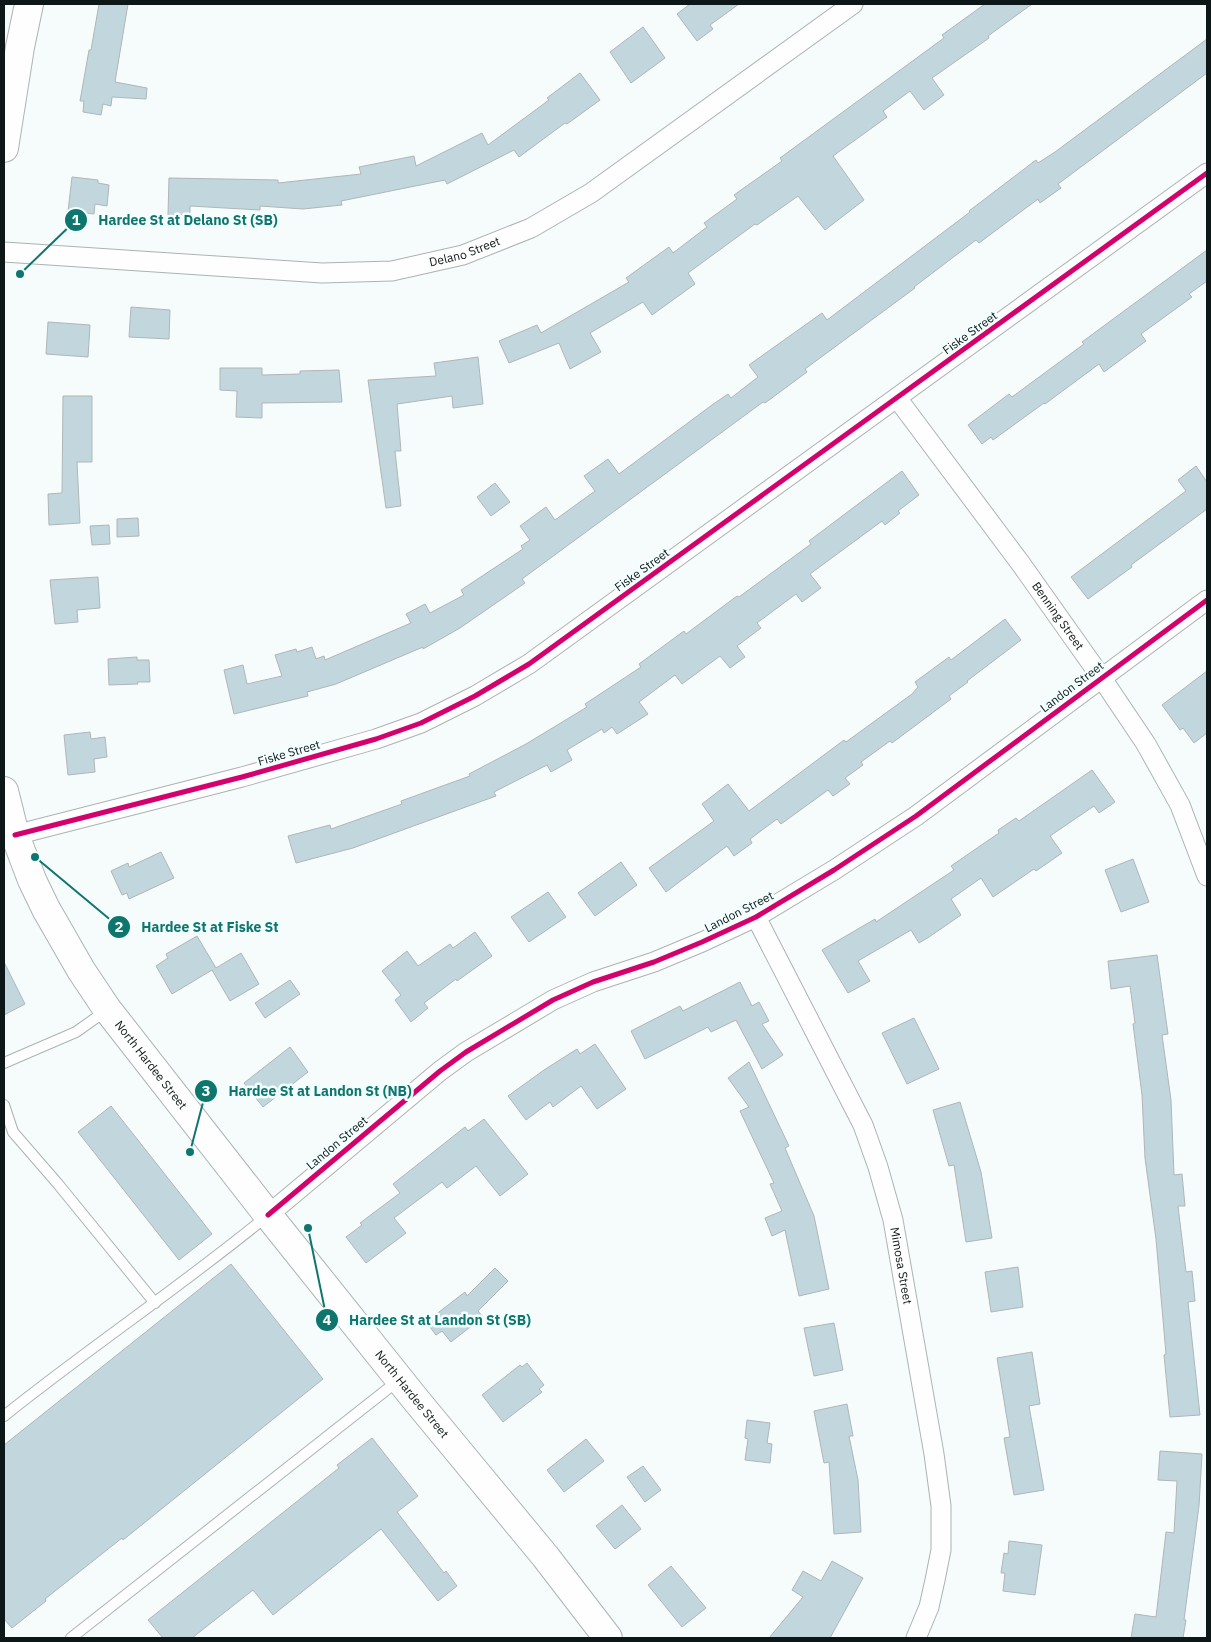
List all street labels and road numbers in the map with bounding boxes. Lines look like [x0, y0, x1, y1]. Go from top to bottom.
street label: Delano Street [428, 233, 502, 269]
street label: Fiske Street [939, 308, 1000, 357]
street label: Fiske Street [611, 545, 672, 594]
street label: Benning Street [1029, 579, 1088, 653]
street label: Landon Street [1037, 658, 1106, 715]
street label: Fiske Street [256, 736, 322, 769]
street label: Landon Street [702, 888, 776, 935]
street label: North Hardee Street [112, 1017, 191, 1112]
street label: Landon Street [303, 1113, 370, 1173]
street label: Mimosa Street [887, 1226, 916, 1305]
street label: North Hardee Street [372, 1347, 452, 1441]

